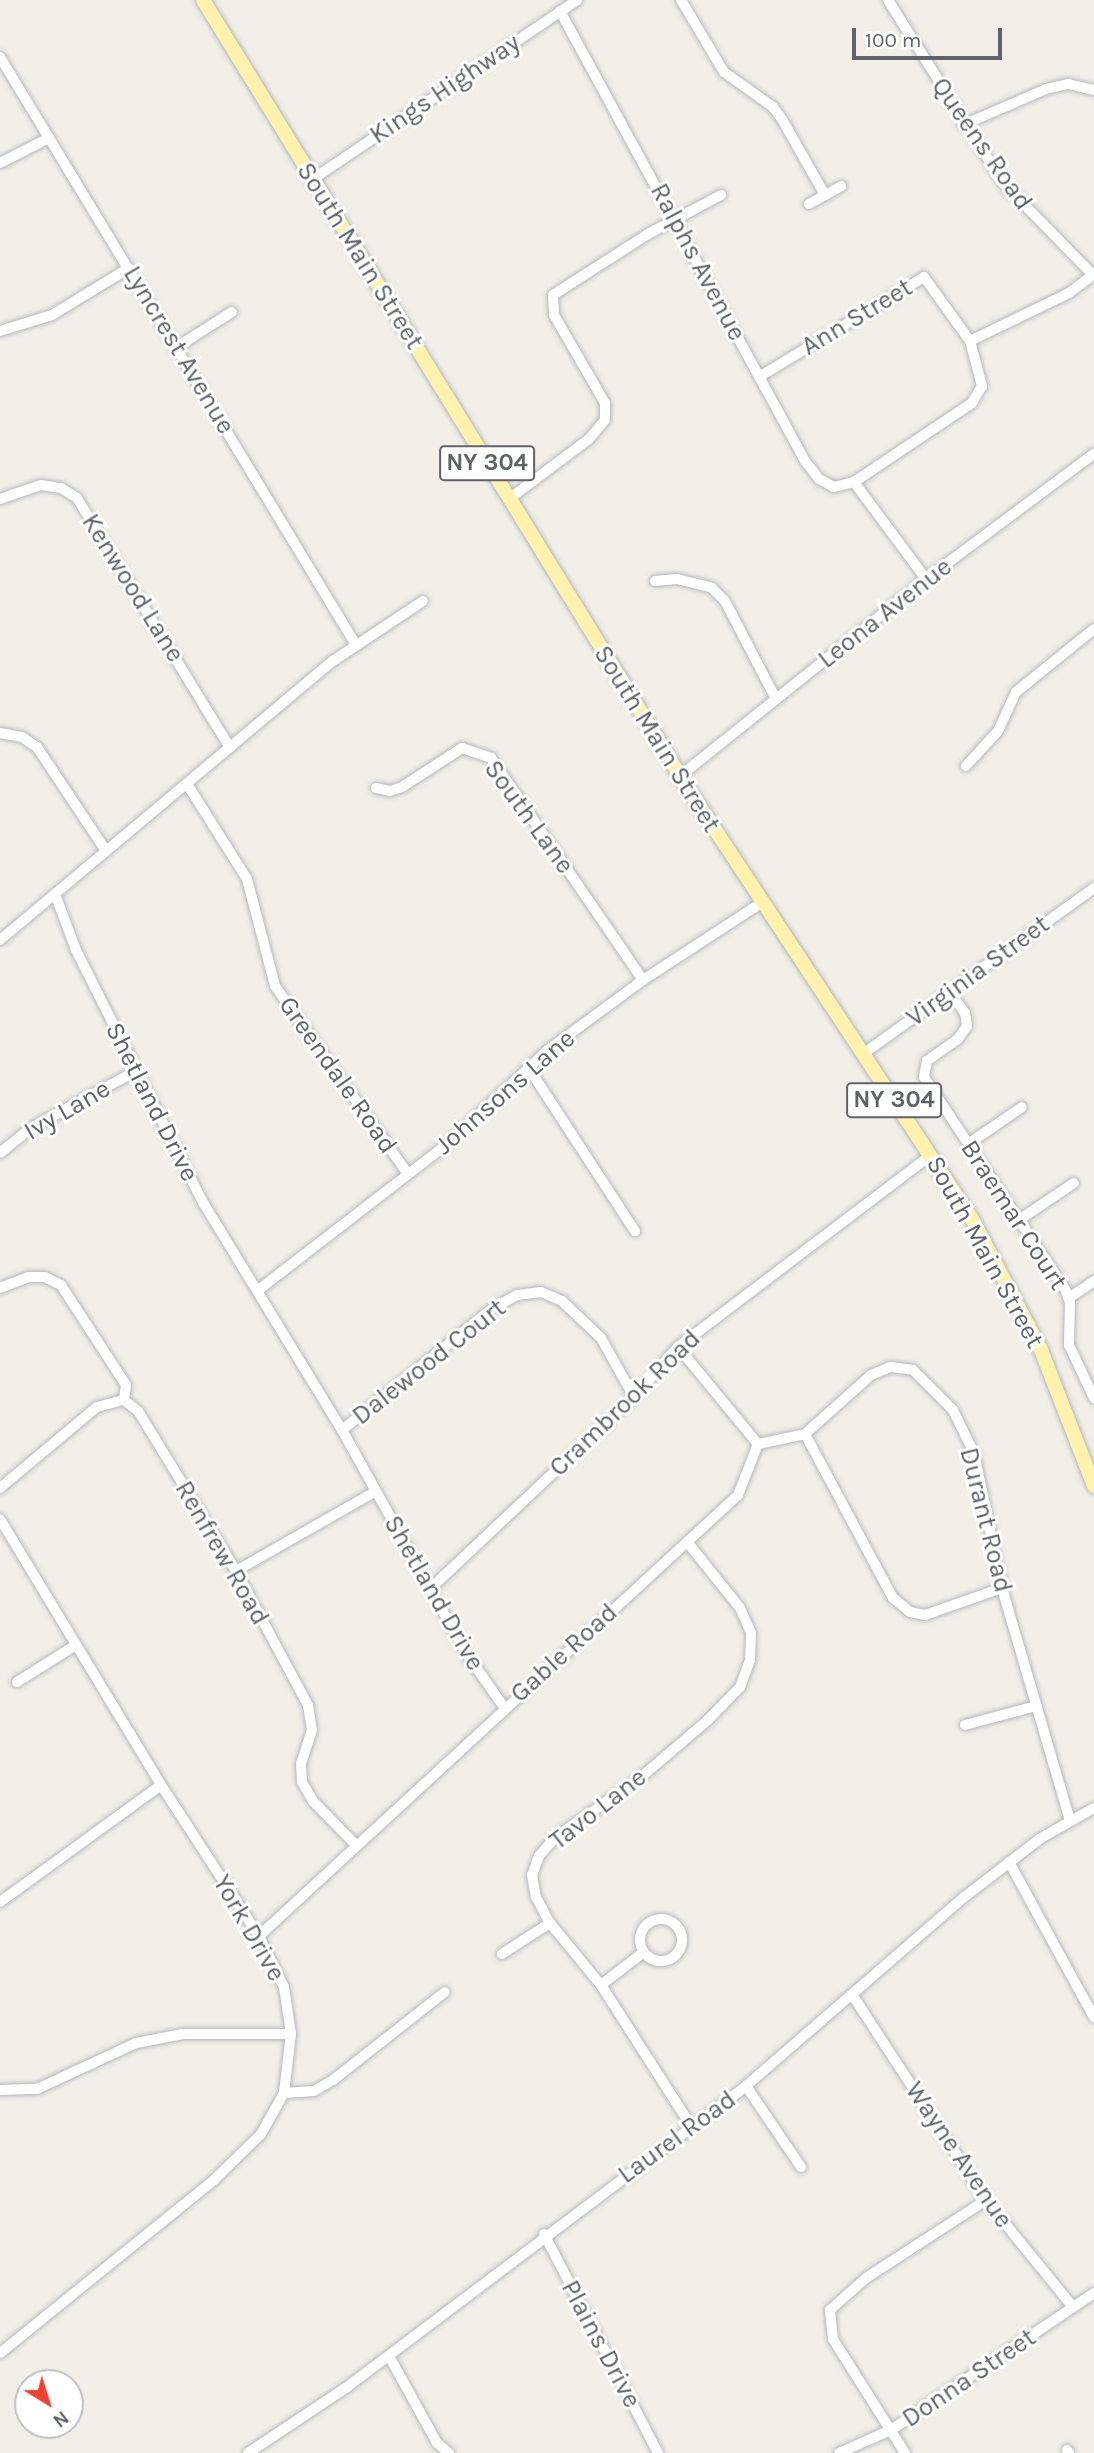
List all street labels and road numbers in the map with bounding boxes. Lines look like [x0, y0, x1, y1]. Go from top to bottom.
street label: Kings Highway [364, 27, 526, 151]
street label: Queens Road [925, 72, 1039, 216]
street label: South Main Street [290, 157, 430, 355]
street label: Ralphs Avenue [643, 178, 753, 346]
street label: Lyncrest Avenue [117, 260, 241, 440]
street label: Ann Street [796, 272, 918, 362]
road number: NY 304 [438, 442, 536, 484]
street label: Kenwood Lane [75, 508, 191, 668]
street label: Leona Avenue [812, 551, 958, 675]
street label: South Main Street [587, 640, 727, 838]
street label: South Lane [477, 754, 581, 880]
street label: Virginia Street [900, 909, 1056, 1033]
street label: Greendale Road [272, 990, 404, 1160]
street label: Shetland Drive [99, 1017, 205, 1187]
street label: Johnsons Lane [429, 1023, 581, 1161]
street label: Ivy Lane [18, 1073, 116, 1147]
road number: NY 304 [845, 1080, 943, 1120]
street label: Braemar Court [954, 1134, 1074, 1296]
street label: South Main Street [919, 1151, 1051, 1353]
street label: Dalewood Court [346, 1292, 512, 1432]
street label: Crambrook Road [543, 1323, 707, 1483]
street label: Durant Road [953, 1444, 1019, 1596]
street label: Renfrew Road [168, 1475, 276, 1631]
street label: Shetland Drive [377, 1510, 491, 1676]
street label: Gable Road [504, 1597, 624, 1709]
street label: Tavo Lane [543, 1762, 653, 1856]
street label: York Drive [206, 1869, 292, 1987]
street label: Wayne Avenue [899, 2076, 1019, 2234]
street label: Laurel Road [612, 2084, 742, 2190]
street label: Plains Drive [554, 2275, 648, 2413]
street label: Donna Street [896, 2322, 1042, 2434]

